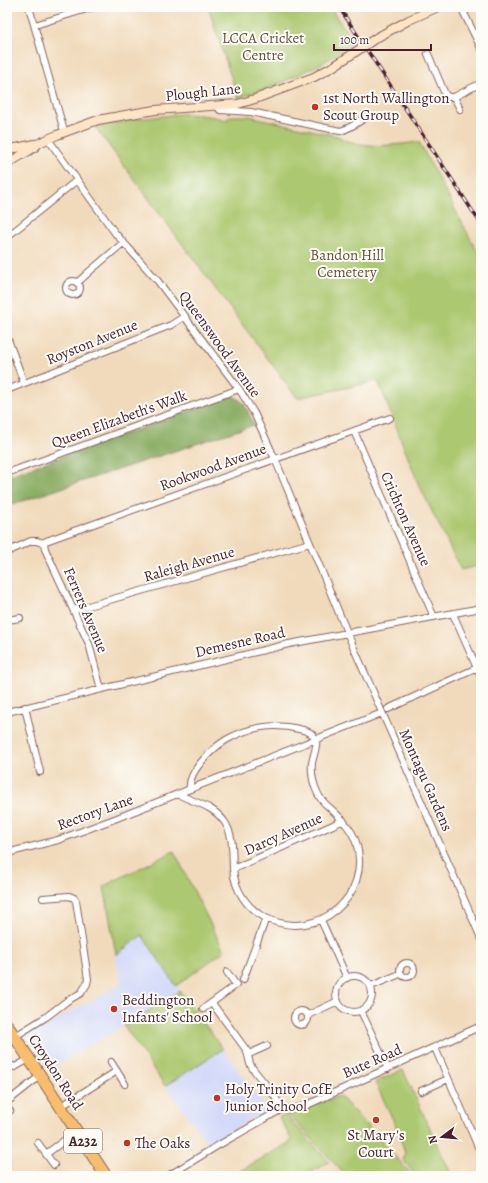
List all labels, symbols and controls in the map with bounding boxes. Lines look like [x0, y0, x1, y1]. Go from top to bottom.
scale bar [334, 26, 431, 52]
park label: LCCA Cricket Centre [222, 28, 304, 65]
text: 100 m [340, 32, 369, 48]
street label: Plough Lane [164, 78, 242, 106]
place label: 1st North Wallington Scout Group [323, 88, 449, 125]
marker: 1st North Wallington Scout Group [310, 102, 320, 112]
park label: Bandon Hill Cemetery [310, 245, 384, 282]
street label: Queenswood Avenue [175, 287, 266, 402]
street label: Royston Avenue [43, 314, 141, 369]
street label: Queen Elizabeth's Walk [49, 385, 190, 453]
street label: Rookwood Avenue [157, 438, 269, 496]
street label: Crichton Avenue [376, 468, 436, 570]
street label: Raleigh Avenue [141, 541, 237, 587]
street label: Ferrers Avenue [59, 564, 113, 656]
street label: Demesne Road [193, 622, 288, 662]
street label: Montagu Gardens [394, 726, 458, 834]
street label: Rectory Lane [54, 789, 136, 835]
street label: Darcy Avenue [241, 808, 326, 860]
place label: Beddington Infants' School [122, 990, 213, 1027]
marker: Beddington Infants' School [109, 1004, 119, 1014]
street label: Croydon Road [24, 1030, 88, 1114]
street label: Bute Road [339, 1039, 406, 1083]
place label: Holy Trinity CofE Junior School [225, 1079, 333, 1116]
marker: Holy Trinity CofE Junior School [212, 1093, 222, 1103]
marker: St Mary's Court [371, 1115, 381, 1125]
north arrow [422, 1117, 462, 1157]
place label: St Mary's Court [347, 1125, 405, 1162]
road number: A232 [64, 1129, 102, 1153]
place label: The Oaks [135, 1133, 190, 1153]
text: N [425, 1134, 441, 1146]
marker: The Oaks [122, 1138, 132, 1148]

